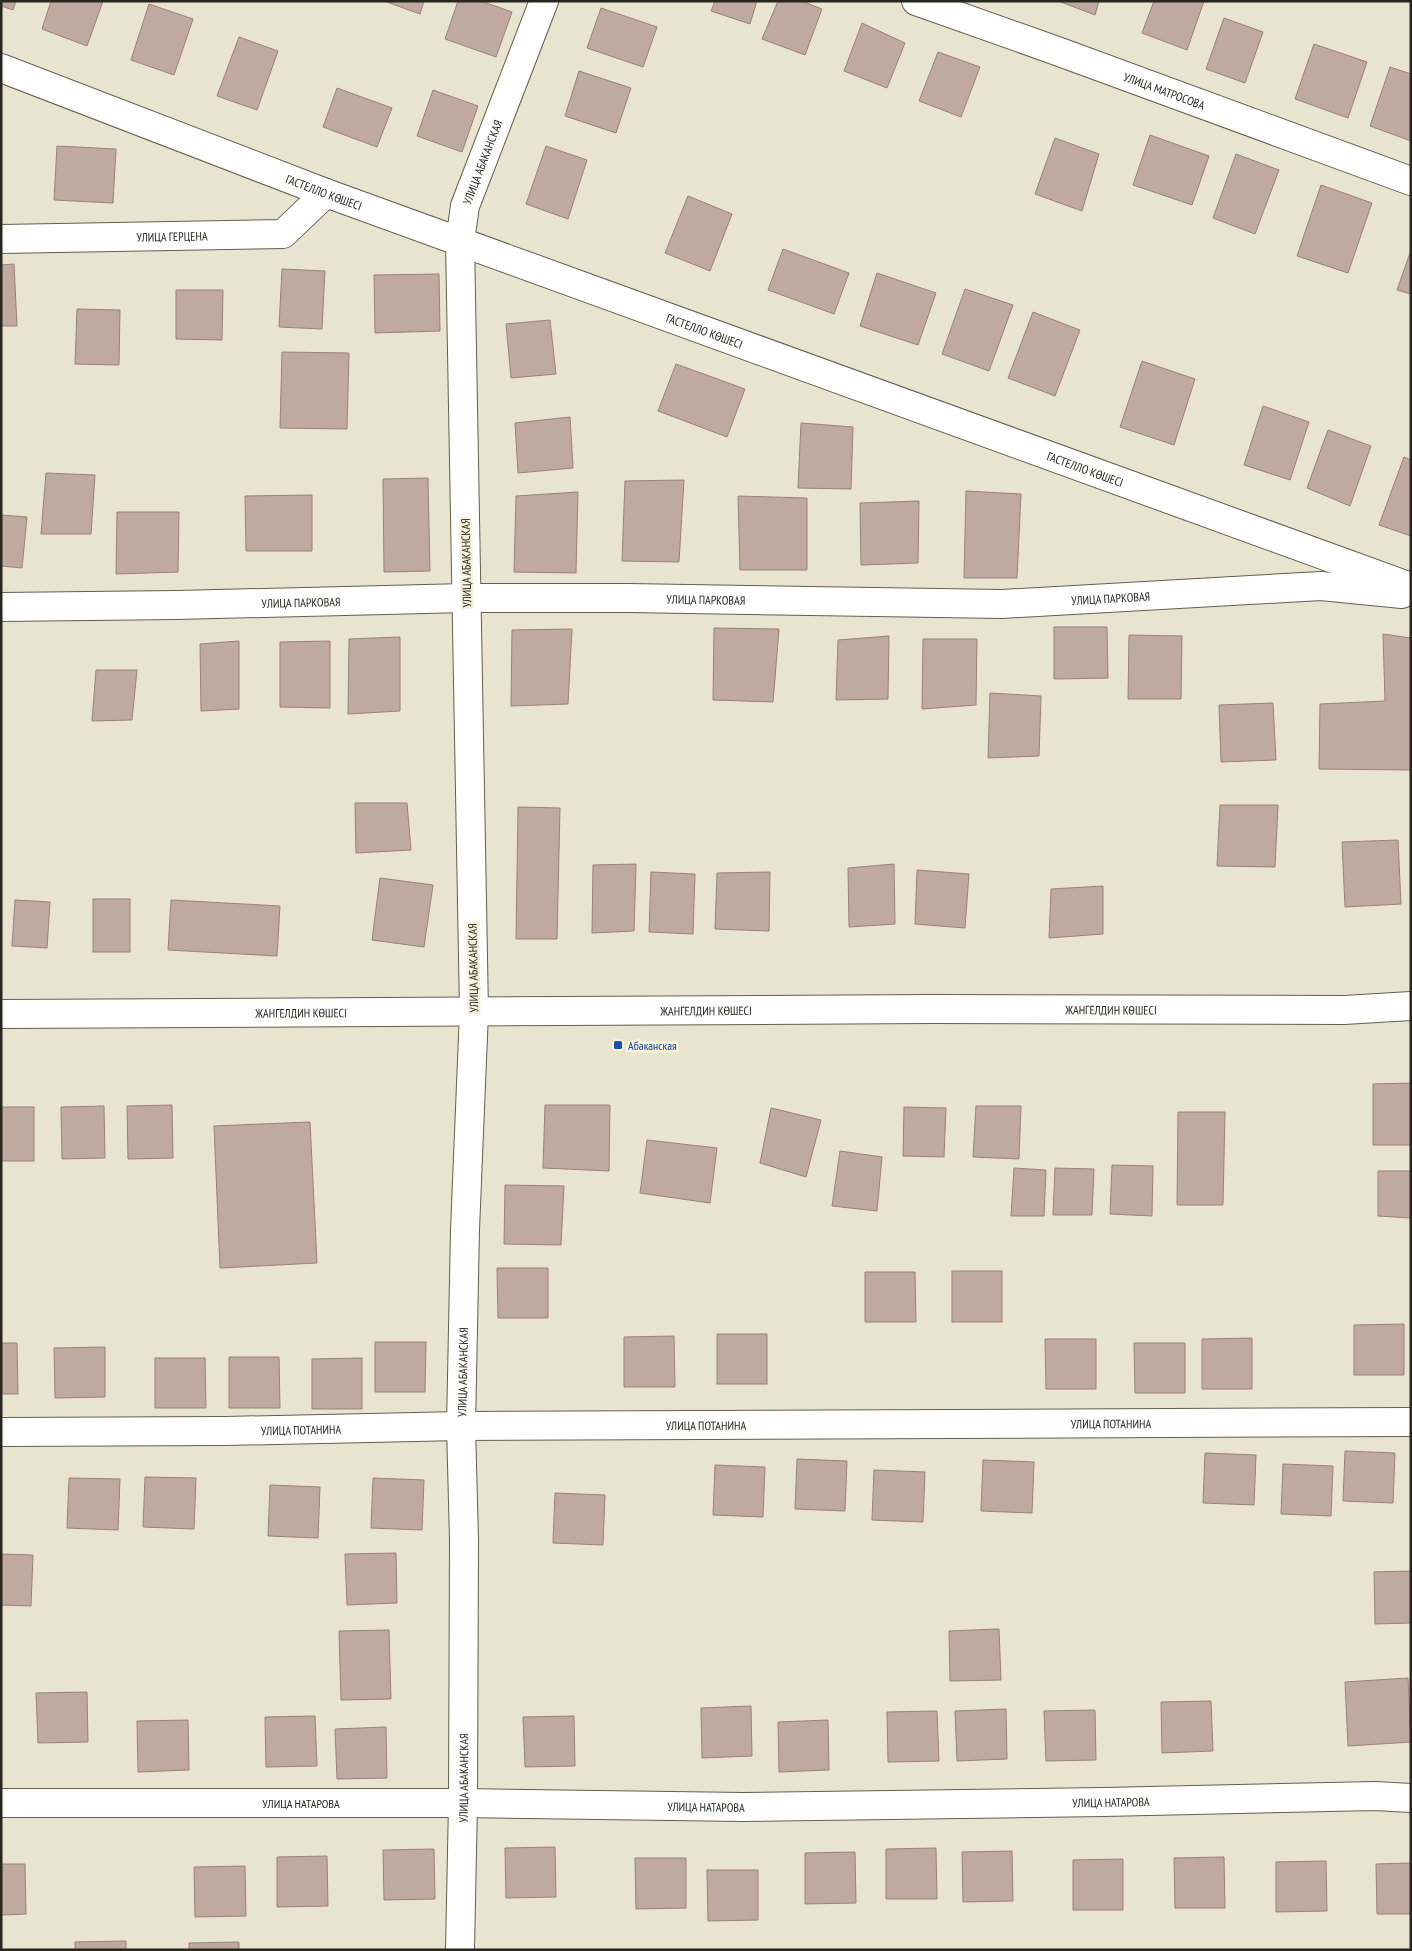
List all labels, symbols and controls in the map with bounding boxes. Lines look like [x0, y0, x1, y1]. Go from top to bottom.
street label: УЛИЦА МАТРОСОВА [1122, 69, 1207, 112]
street label: УЛИЦА АБАКАНСКАЯ [459, 118, 505, 206]
street label: ГАСТЕЛЛО КӨШЕСІ [284, 171, 364, 213]
street label: УЛИЦА ГЕРЦЕНА [136, 228, 208, 244]
street label: ГАСТЕЛЛО КӨШЕСІ [664, 310, 745, 351]
street label: ГАСТЕЛЛО КӨШЕСІ [1045, 448, 1126, 489]
street label: УЛИЦА АБАКАНСКАЯ [458, 518, 474, 608]
street label: УЛИЦА ПАРКОВАЯ [1071, 588, 1151, 608]
street label: УЛИЦА ПАРКОВАЯ [666, 591, 745, 607]
street label: УЛИЦА ПАРКОВАЯ [261, 594, 341, 610]
street label: УЛИЦА АБАКАНСКАЯ [465, 923, 481, 1013]
street label: ЖАНГЕЛДИН КӨШЕСІ [659, 1002, 752, 1018]
street label: ЖАНГЕЛДИН КӨШЕСІ [1064, 1002, 1157, 1017]
street label: ЖАНГЕЛДИН КӨШЕСІ [254, 1005, 347, 1020]
place label: Абаканская [628, 1038, 677, 1053]
marker: Абаканская [612, 1039, 624, 1051]
street label: УЛИЦА АБАКАНСКАЯ [454, 1327, 471, 1417]
street label: УЛИЦА ПОТАНИНА [1071, 1416, 1151, 1431]
street label: УЛИЦА ПОТАНИНА [666, 1417, 746, 1433]
street label: УЛИЦА ПОТАНИНА [261, 1421, 342, 1438]
street label: УЛИЦА АБАКАНСКАЯ [455, 1733, 471, 1823]
street label: УЛИЦА НАТАРОВА [1072, 1793, 1150, 1810]
street label: УЛИЦА НАТАРОВА [262, 1796, 340, 1811]
street label: УЛИЦА НАТАРОВА [667, 1798, 745, 1815]

